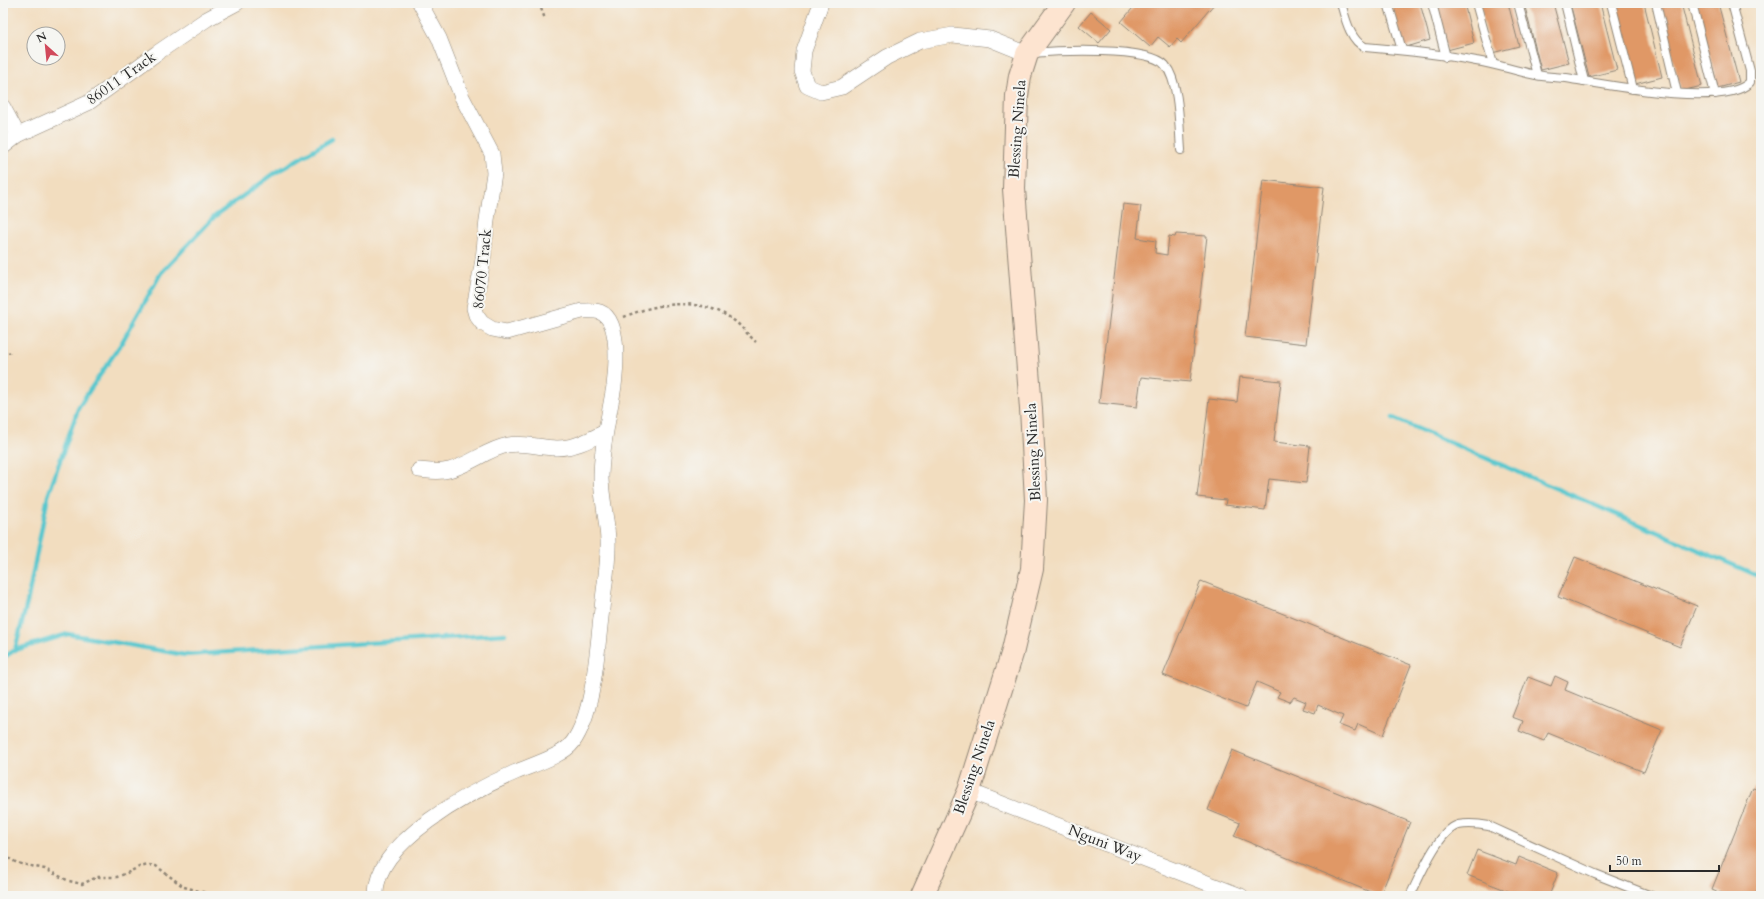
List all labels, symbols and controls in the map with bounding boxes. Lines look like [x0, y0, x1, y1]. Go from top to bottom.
north arrow [26, 26, 66, 66]
text: N [34, 28, 50, 46]
street label: 86011 Track [82, 47, 160, 109]
street label: Blessing Ninela [1004, 79, 1030, 179]
street label: 86070 Track [468, 228, 496, 310]
street label: Blessing Ninela [1020, 402, 1046, 502]
street label: Blessing Ninela [948, 717, 1000, 817]
street label: Nguni Way [1065, 820, 1145, 866]
scale bar [1610, 847, 1719, 873]
text: 50 m [1616, 853, 1643, 869]

